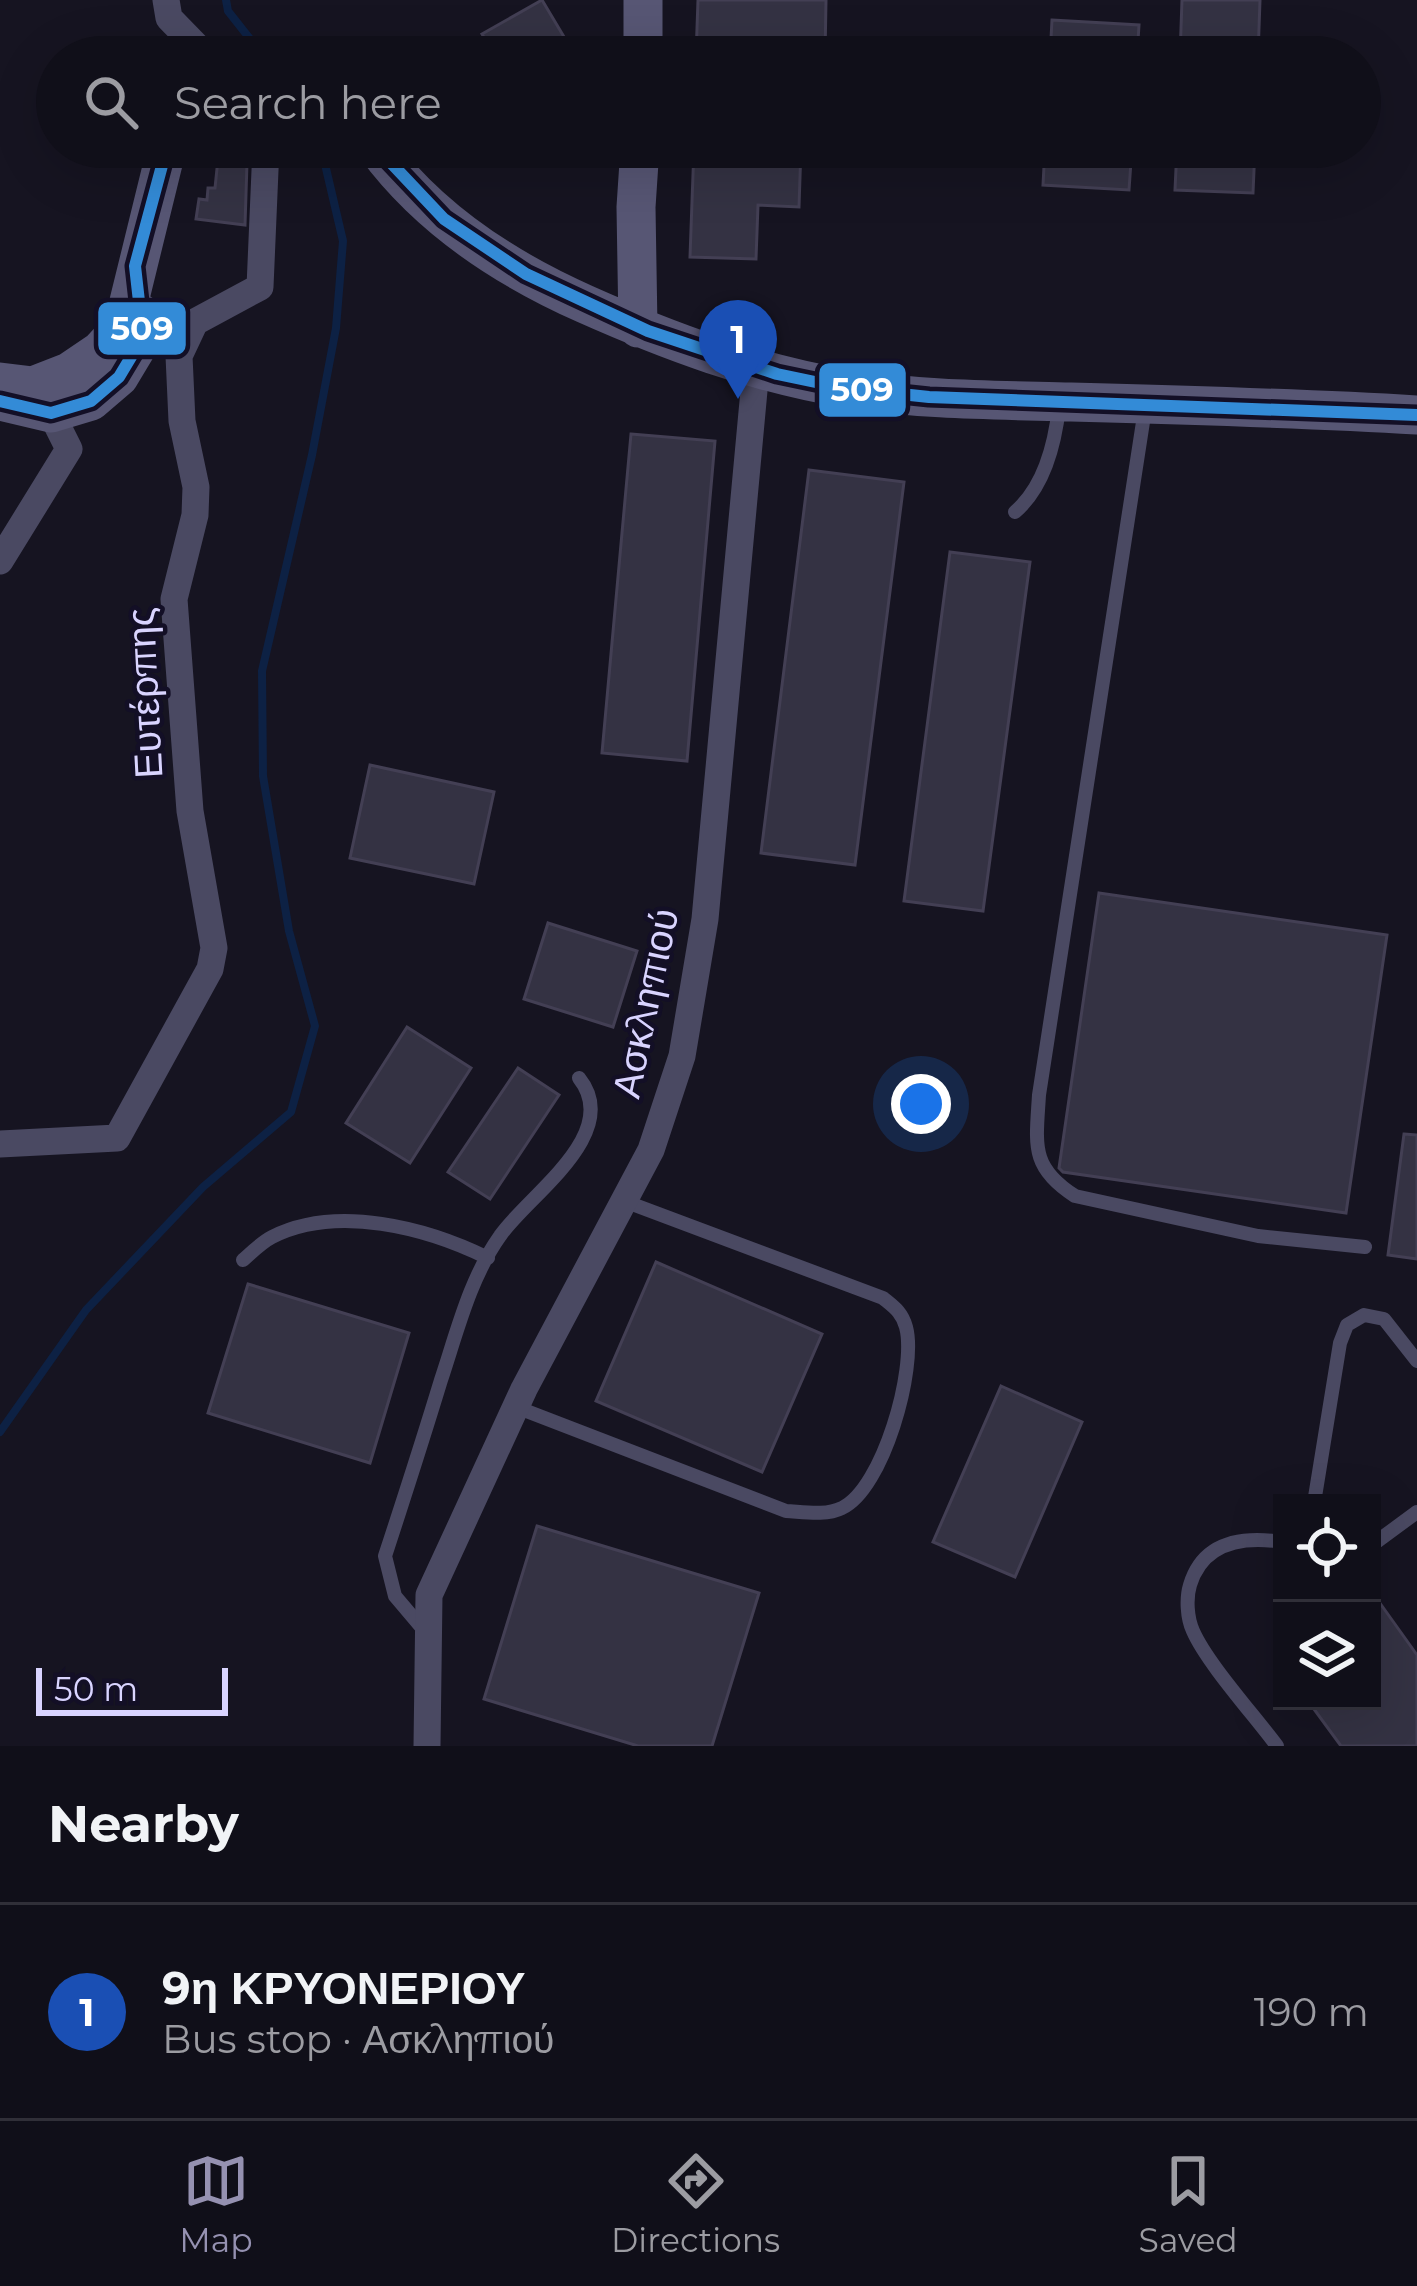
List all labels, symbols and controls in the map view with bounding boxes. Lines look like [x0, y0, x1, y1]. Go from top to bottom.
search box [36, 36, 1381, 168]
icon: search [78, 69, 144, 135]
text: Search here [174, 75, 442, 130]
line badge: 509 [96, 300, 188, 357]
pin: 1 [699, 300, 777, 399]
text: 509 [110, 308, 174, 348]
line badge: 509 [817, 361, 908, 419]
text: 509 [830, 369, 894, 409]
street label: Ευτέρπης [116, 606, 172, 780]
street label: Ασκληπιού [602, 904, 688, 1102]
your location [891, 1074, 951, 1134]
map controls [1273, 1494, 1381, 1710]
button: locate [1273, 1494, 1381, 1602]
button: layers [1273, 1602, 1381, 1710]
scale bar [36, 1662, 228, 1715]
text: 50 m [54, 1669, 138, 1709]
text: Nearby [48, 1793, 239, 1855]
text: 9η ΚΡΥΟΝΕΡΙΟΥ [162, 1960, 526, 2015]
text: 1 [79, 1988, 95, 2036]
text: 190 m [1254, 1988, 1369, 2036]
text: Bus stop · Ασκληπιού [162, 2015, 554, 2063]
tab: Map [179, 2148, 253, 2260]
tab: Directions [611, 2148, 780, 2260]
tab: Saved [1139, 2148, 1238, 2260]

